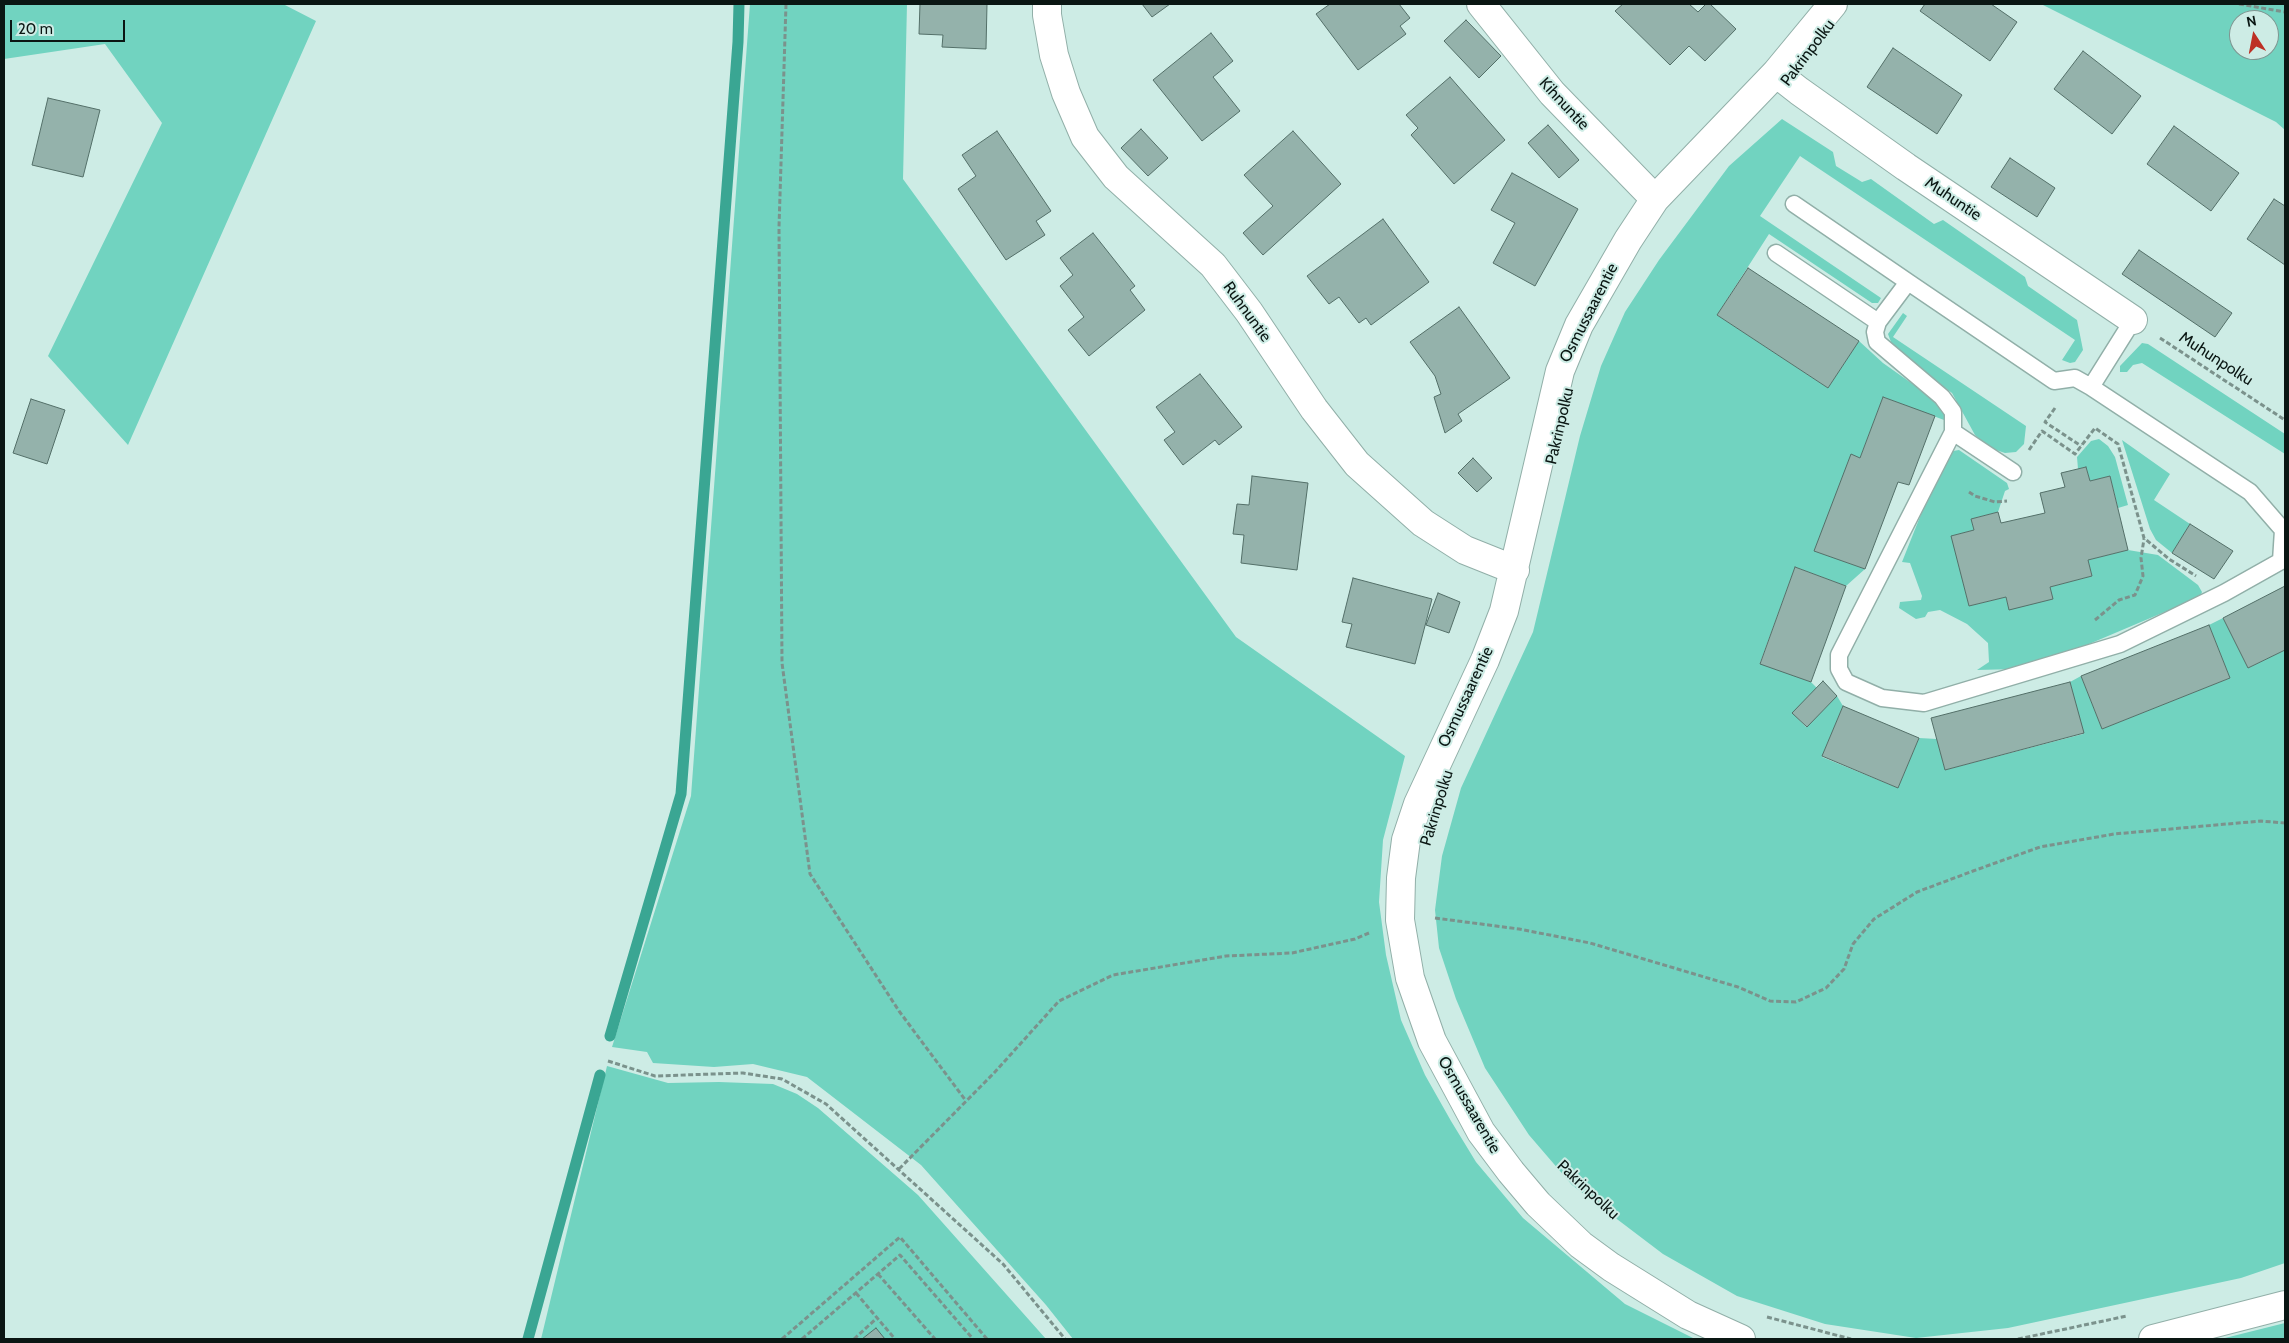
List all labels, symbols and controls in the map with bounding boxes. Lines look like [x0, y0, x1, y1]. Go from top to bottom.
scale bar [12, 10, 128, 42]
north arrow [2229, 10, 2279, 60]
text: N [2245, 11, 2258, 31]
street label: Pakrinpolku [1777, 16, 1839, 90]
text: 20 m [18, 20, 53, 38]
street label: Kihnuntie [1535, 74, 1593, 134]
street label: Muhuntie [1921, 173, 1985, 225]
street label: Osmussaarentie [1556, 260, 1622, 366]
street label: Ruhnuntie [1219, 278, 1275, 346]
street label: Muhunpolku [2175, 328, 2257, 390]
street label: Pakrinpolku [1542, 386, 1578, 466]
street label: Osmussaarentie [1434, 644, 1498, 750]
street label: Pakrinpolku [1416, 768, 1458, 848]
street label: Osmussaarentie [1434, 1053, 1504, 1157]
street label: Pakrinpolku [1553, 1156, 1623, 1224]

